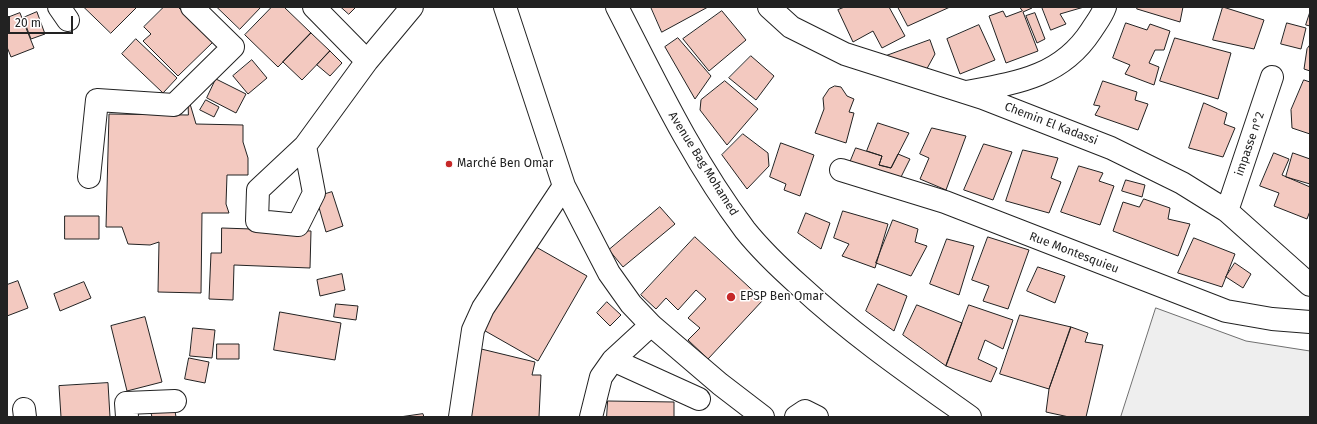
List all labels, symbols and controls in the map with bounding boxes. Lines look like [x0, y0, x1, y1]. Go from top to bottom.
scale bar [10, 8, 75, 34]
text: 20 m [15, 16, 41, 30]
street label: Chemin El Kadassi [1002, 100, 1100, 148]
street label: Avenue Bag Mohamed [665, 109, 741, 219]
street label: impasse n°2 [1232, 110, 1268, 178]
place label: Marché Ben Omar [457, 157, 553, 171]
marker: Marché Ben Omar [444, 159, 454, 169]
street label: Rue Montesquieu [1027, 229, 1121, 277]
place label: EPSP Ben Omar [740, 290, 824, 304]
marker: EPSP Ben Omar [725, 291, 737, 303]

